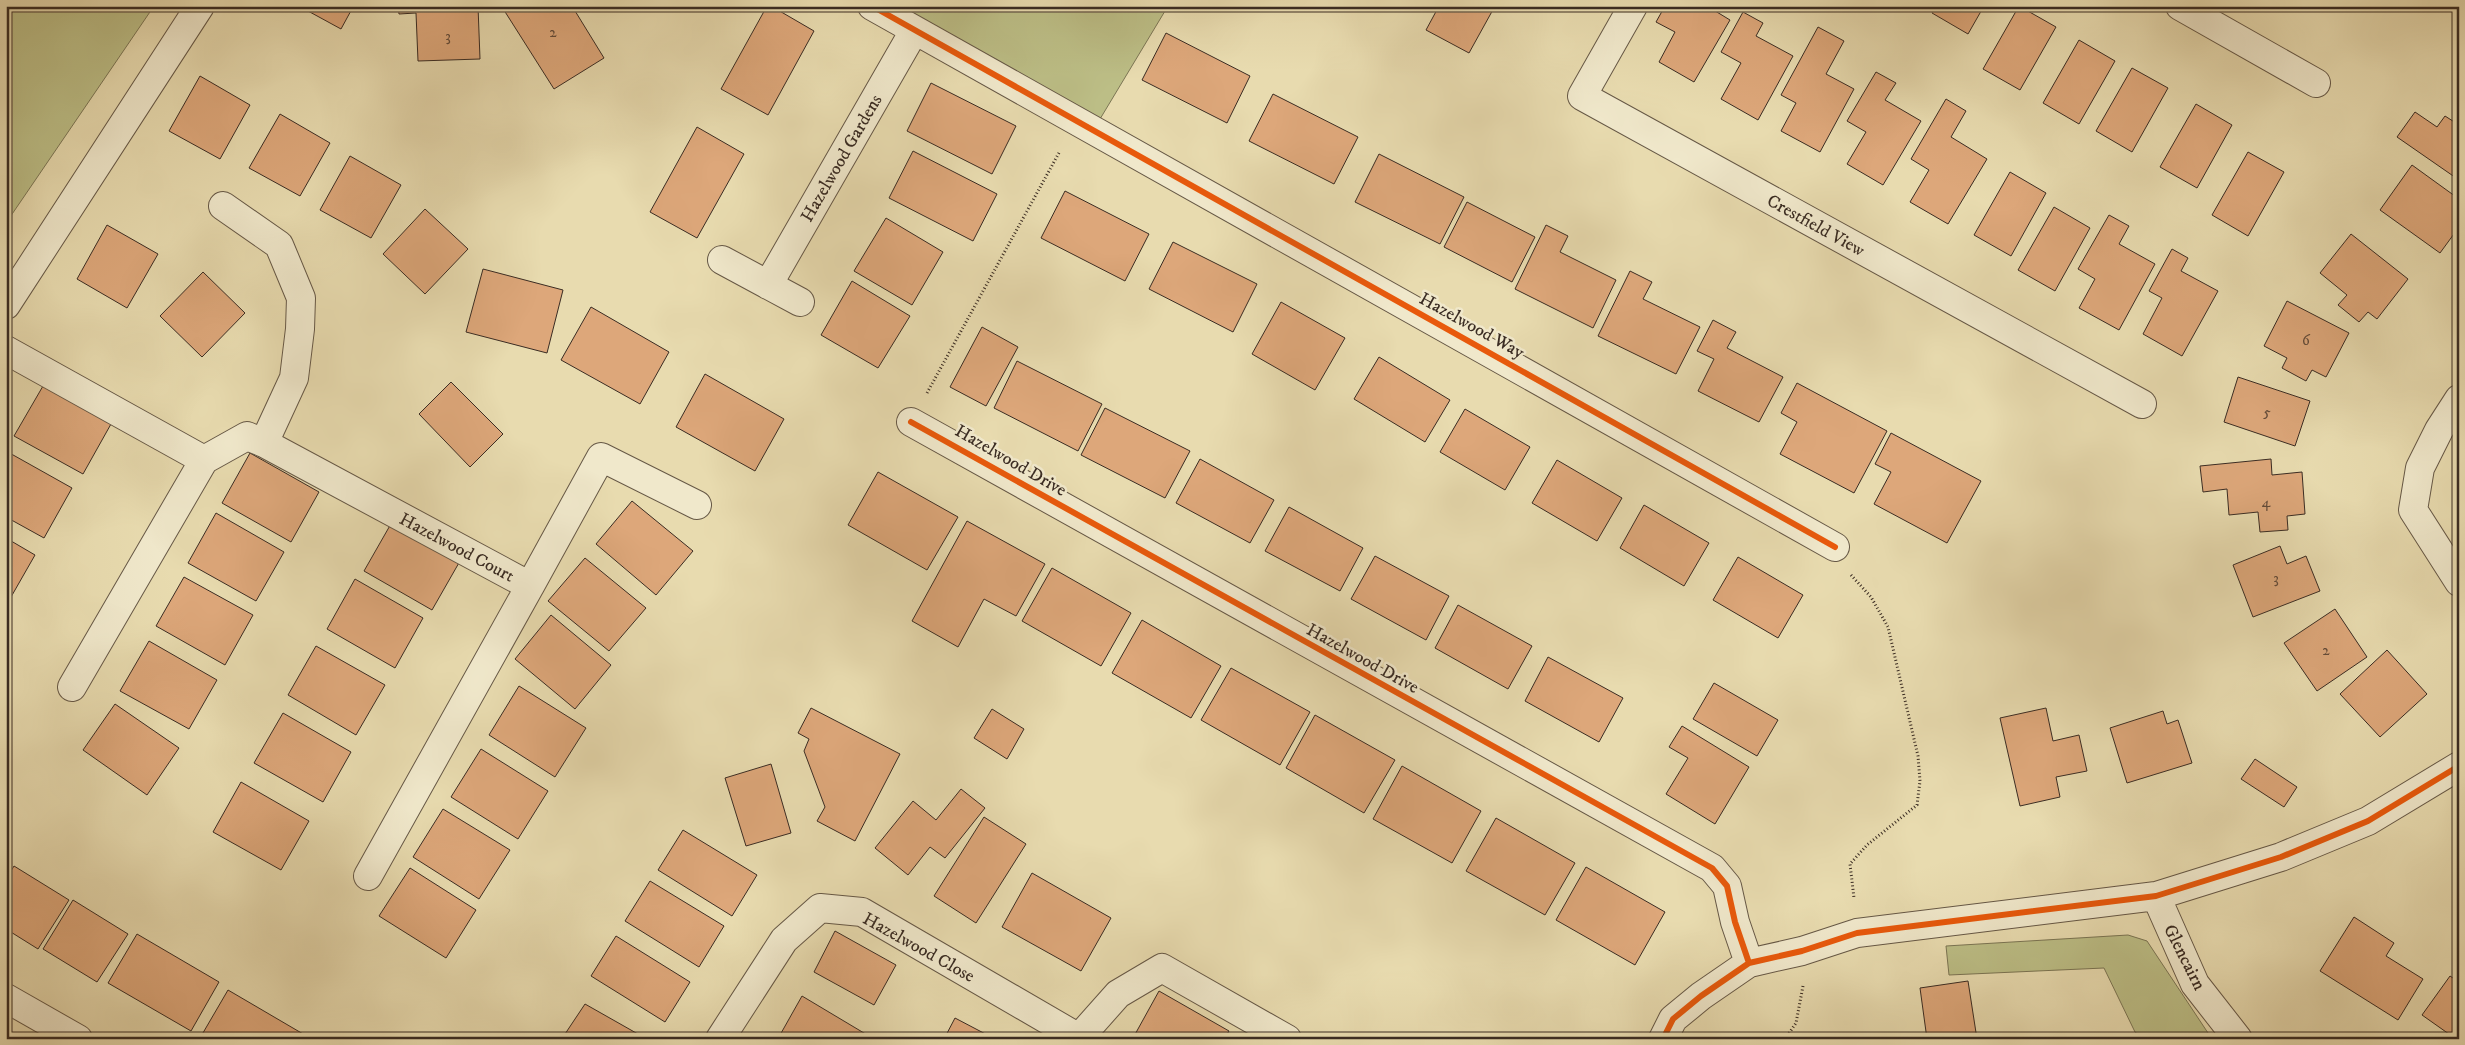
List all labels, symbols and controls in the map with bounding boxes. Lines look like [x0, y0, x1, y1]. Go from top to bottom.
house number: 2 [549, 23, 557, 42]
house number: 3 [445, 27, 451, 46]
street label: Hazelwood Gardens [796, 91, 887, 226]
street label: Crestfield View [1763, 190, 1869, 262]
street label: Hazelwood Way [1415, 288, 1528, 364]
house number: 6 [2302, 331, 2311, 350]
house number: 5 [2263, 403, 2271, 422]
street label: Hazelwood Drive [951, 420, 1070, 502]
house number: 4 [2262, 493, 2271, 512]
street label: Hazelwood Court [395, 508, 518, 588]
house number: 3 [2273, 569, 2279, 588]
street label: Hazelwood Drive [1302, 619, 1423, 699]
house number: 2 [2322, 641, 2330, 660]
street label: Hazelwood Close [859, 908, 978, 988]
street label: Glencairn [2158, 921, 2210, 995]

